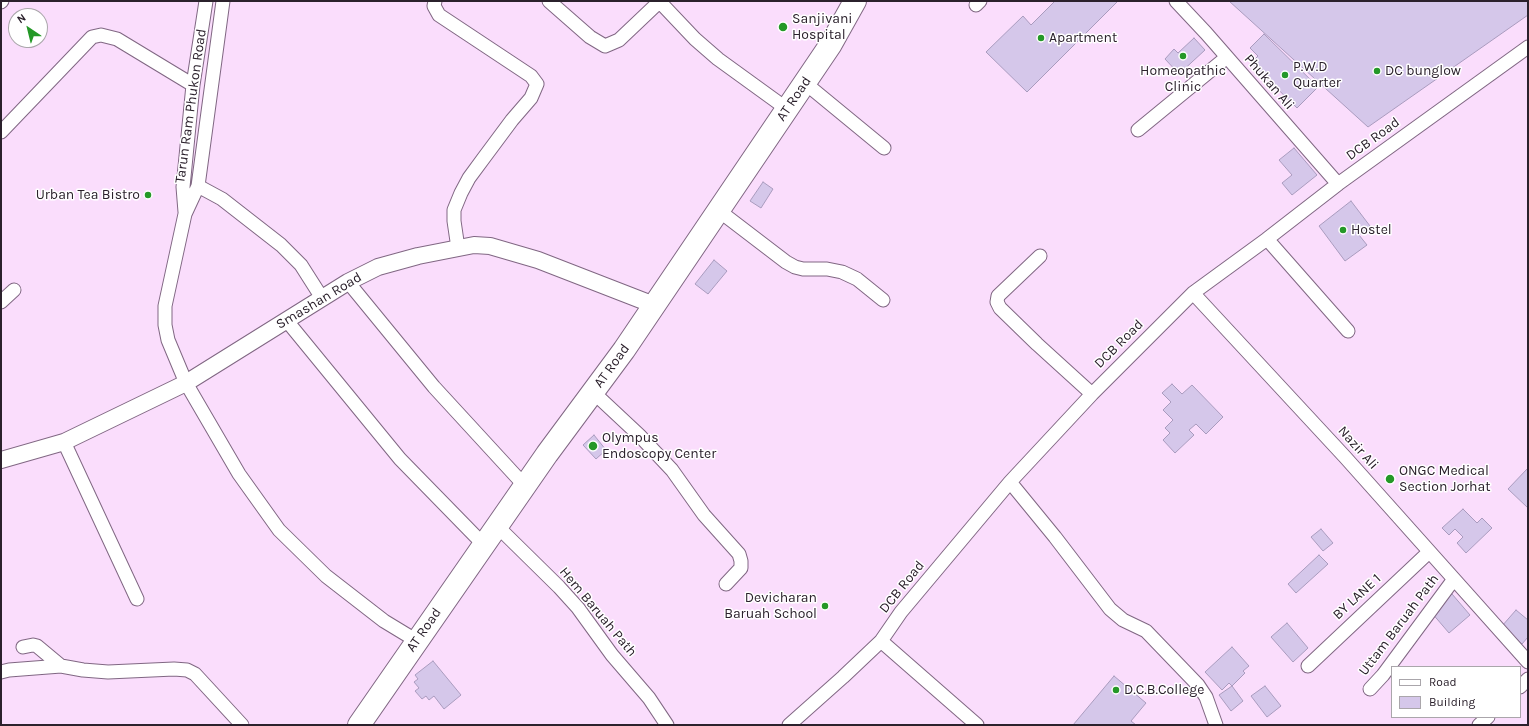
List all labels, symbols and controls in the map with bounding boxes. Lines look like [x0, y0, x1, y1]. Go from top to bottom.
north arrow [8, 8, 48, 48]
text: N [14, 11, 28, 26]
place label: Sanjivani Hospital [792, 11, 853, 44]
marker: Sanjivani Hospital [777, 21, 789, 33]
street label: Tarun Ram Phukon Road [172, 28, 210, 184]
place label: Apartment [1049, 30, 1117, 46]
marker: Apartment [1036, 33, 1046, 43]
marker: Homeopathic Clinic [1178, 51, 1188, 61]
street label: Phukan Ali [1240, 51, 1298, 113]
place label: P.W.D Quarter [1293, 59, 1341, 92]
place label: Homeopathic Clinic [1140, 63, 1226, 96]
place label: DC bunglow [1385, 63, 1461, 79]
marker: DC bunglow [1372, 66, 1382, 76]
marker: P.W.D Quarter [1280, 70, 1290, 80]
street label: AT Road [773, 74, 815, 124]
street label: DCB Road [1343, 114, 1403, 164]
place label: Urban Tea Bistro [36, 187, 140, 203]
marker: Urban Tea Bistro [143, 190, 153, 200]
place label: Hostel [1351, 222, 1392, 238]
marker: Hostel [1338, 225, 1348, 235]
street label: Smashan Road [273, 269, 365, 333]
street label: DCB Road [1091, 316, 1147, 372]
street label: AT Road [591, 341, 633, 391]
street label: Nazir Ali [1334, 423, 1382, 473]
place label: Olympus Endoscopy Center [602, 430, 716, 462]
marker: Olympus Endoscopy Center [587, 440, 599, 452]
place label: ONGC Medical Section Jorhat [1399, 463, 1491, 496]
marker: ONGC Medical Section Jorhat [1384, 473, 1396, 485]
street label: DCB Road [876, 558, 928, 616]
street label: Hem Baruah Path [556, 564, 640, 660]
street label: BY LANE 1 [1329, 571, 1385, 623]
street label: Uttam Baruah Path [1355, 571, 1443, 679]
place label: Devicharan Baruah School [724, 590, 817, 622]
marker: Devicharan Baruah School [820, 601, 830, 611]
street label: AT Road [403, 605, 445, 655]
legend [1391, 666, 1521, 718]
text: Road [1429, 675, 1457, 689]
place label: D.C.B.College [1124, 682, 1204, 698]
marker: D.C.B.College [1111, 685, 1121, 695]
text: Building [1429, 695, 1475, 709]

